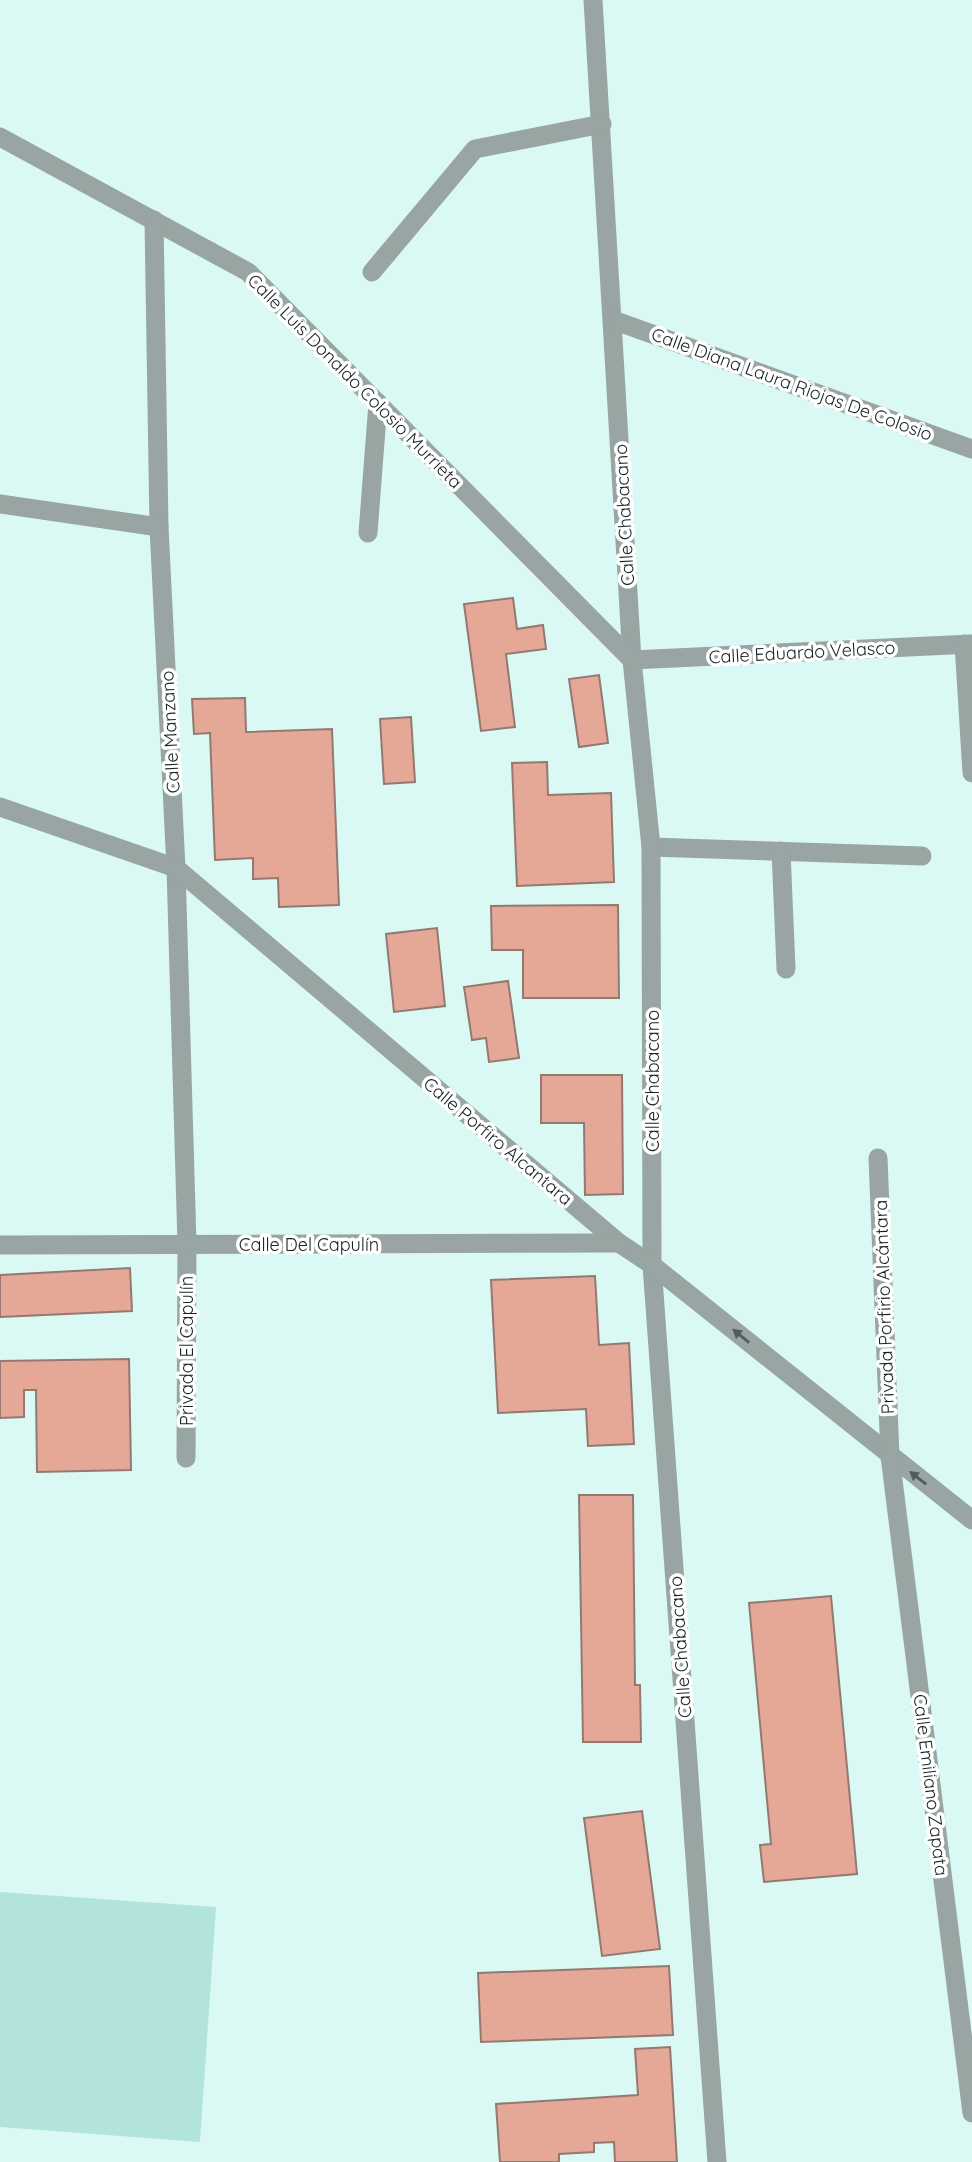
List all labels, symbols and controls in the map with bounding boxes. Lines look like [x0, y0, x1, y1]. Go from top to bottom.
street label: Calle Luis Donaldo Colosio Murrieta [243, 269, 467, 493]
street label: Calle Diana Laura Riojas De Colosio [648, 322, 936, 446]
street label: Calle Chabacano [609, 443, 639, 587]
street label: Calle Eduardo Velasco [708, 636, 896, 668]
street label: Calle Manzano [155, 670, 185, 794]
street label: Calle Chabacano [641, 1010, 664, 1152]
street label: Calle Porfiro Alcantara [419, 1072, 577, 1210]
street label: Privada Porfirio Alcántara [869, 1199, 899, 1415]
street label: Calle Del Capulín [239, 1233, 379, 1256]
street label: Privada El Capulín [175, 1276, 198, 1426]
one-way arrow [732, 1329, 749, 1344]
one-way arrow [910, 1471, 928, 1486]
street label: Calle Chabacano [664, 1575, 696, 1719]
street label: Calle Emiliano Zapata [908, 1693, 954, 1877]

